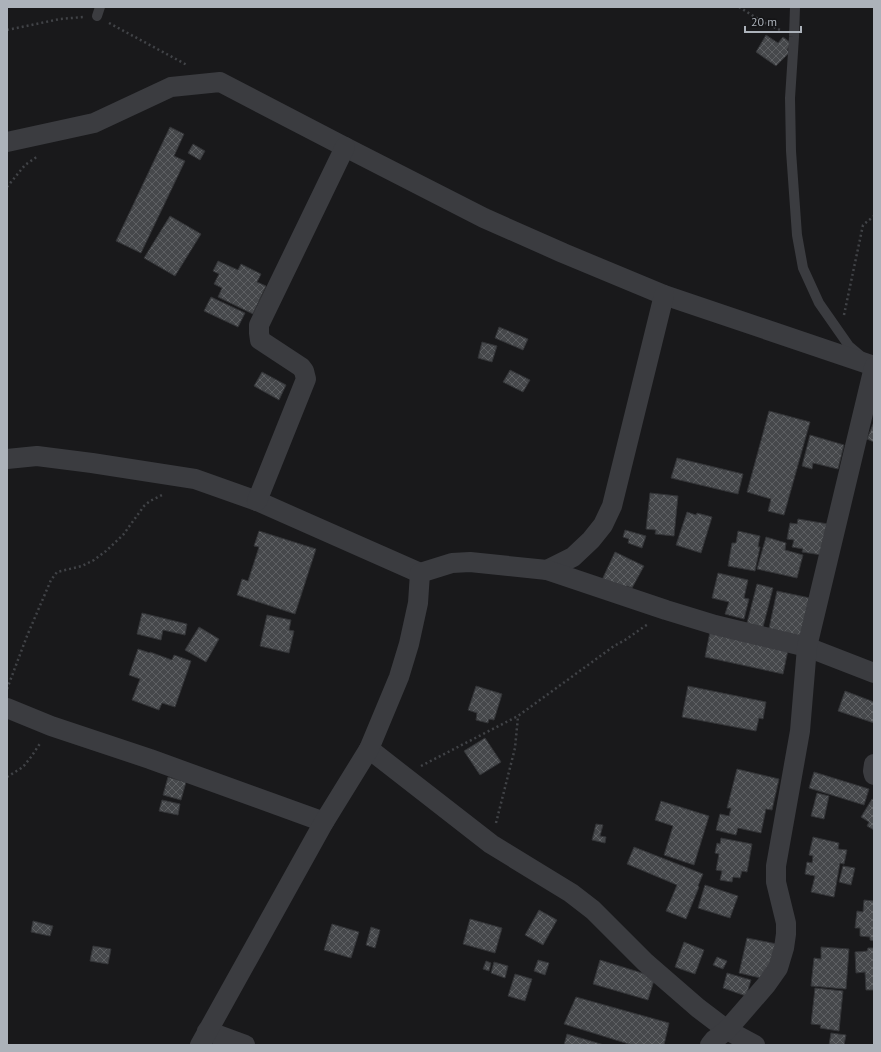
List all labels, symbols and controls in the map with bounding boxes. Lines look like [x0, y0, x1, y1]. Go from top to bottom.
scale bar [745, 8, 801, 34]
text: 20 m [751, 14, 777, 29]

